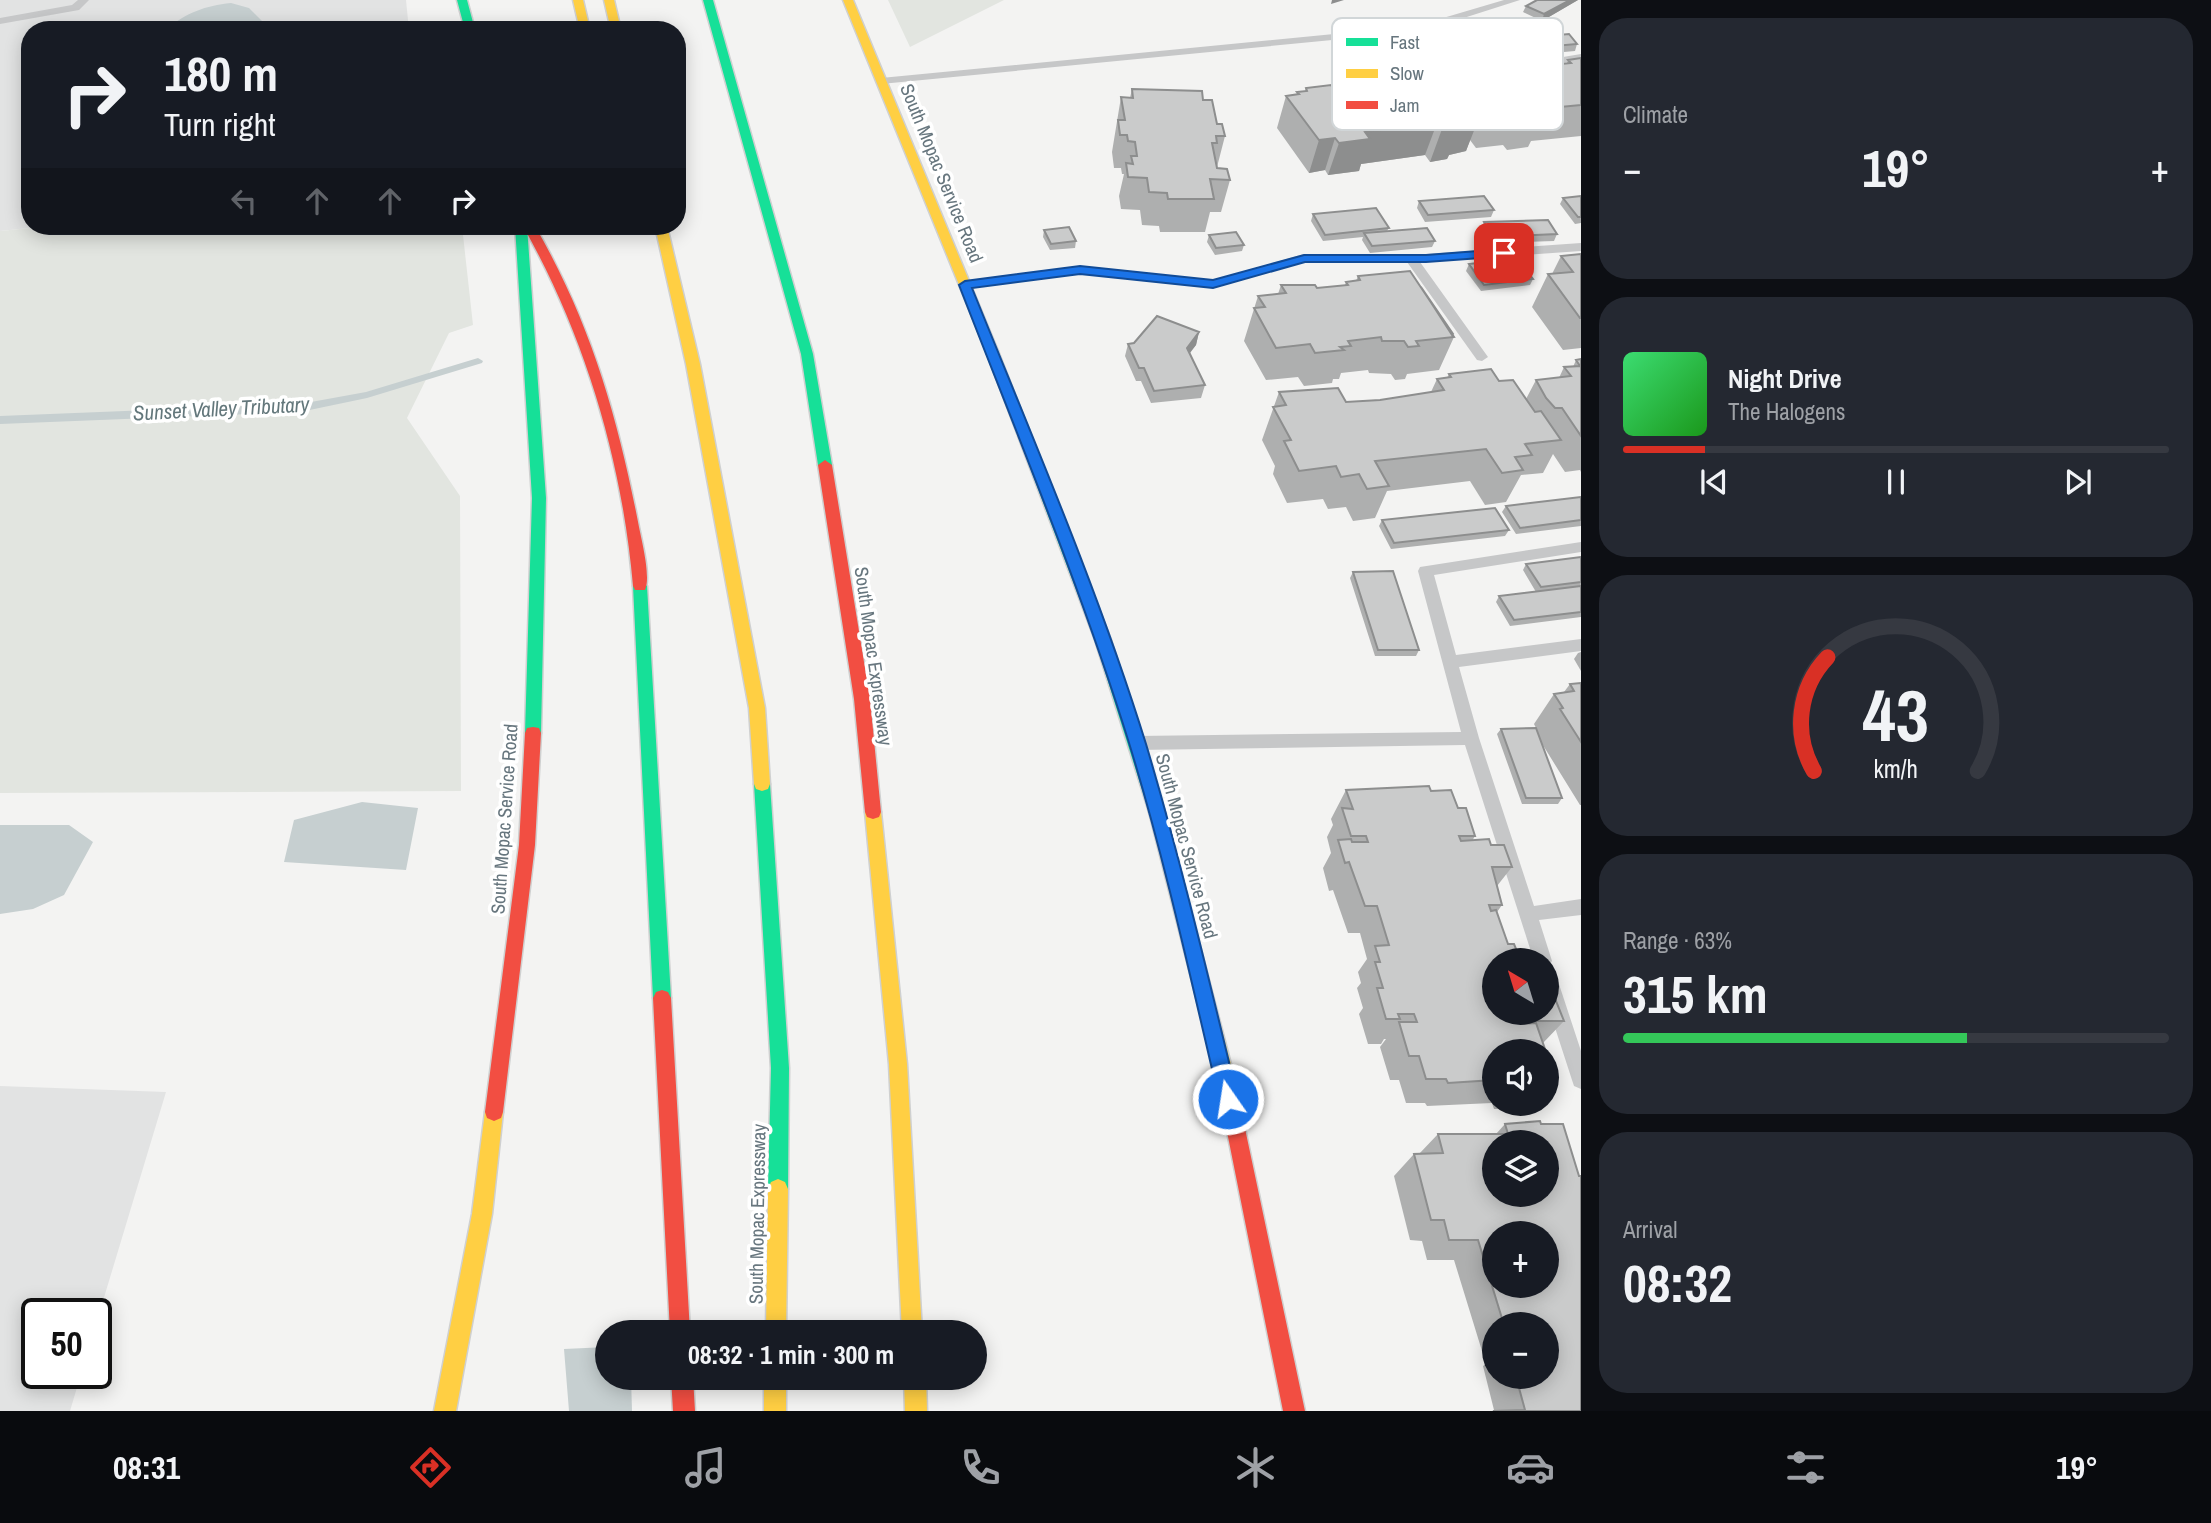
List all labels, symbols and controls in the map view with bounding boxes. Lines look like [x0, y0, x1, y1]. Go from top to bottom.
legend [1332, 18, 1563, 130]
text: Fast [1390, 29, 1420, 55]
text: 180 m [164, 40, 278, 106]
icon: right [49, 49, 140, 140]
text: Slow [1390, 60, 1425, 86]
street label: South Mopac Service Road [894, 80, 990, 266]
text: Jam [1390, 92, 1419, 118]
text: Climate [1623, 99, 1688, 130]
text: Turn right [164, 103, 276, 146]
text: 19° [1862, 133, 1930, 203]
text: − [1623, 143, 1641, 194]
text: + [2151, 143, 2169, 194]
icon: left [225, 182, 263, 220]
icon: ahead [298, 182, 336, 220]
icon: ahead [371, 182, 409, 220]
icon: right [444, 182, 482, 220]
pin [1474, 223, 1534, 283]
icon: arrive [1485, 234, 1523, 272]
text: Night Drive [1728, 361, 1842, 396]
water label: Sunset Valley Tributary [132, 389, 311, 428]
text: The Halogens [1728, 396, 1845, 427]
icon: previous [1695, 463, 1733, 501]
icon: pause [1877, 463, 1915, 501]
icon: next [2059, 463, 2097, 501]
street label: South Mopac Expressway [849, 565, 899, 747]
text: 43 [1863, 667, 1929, 765]
street label: South Mopac Service Road [484, 723, 524, 915]
street label: South Mopac Service Road [1150, 751, 1224, 941]
text: km/h [1874, 752, 1918, 786]
text: Range · 63% [1623, 925, 1732, 956]
north arrow [1482, 948, 1559, 1026]
map controls [1482, 948, 1559, 1389]
text: 315 km [1623, 959, 1768, 1029]
button: sound [1482, 1039, 1559, 1116]
position arrow [1191, 1062, 1265, 1136]
street label: South Mopac Expressway [742, 1124, 772, 1304]
button: layers [1482, 1130, 1559, 1207]
text: Arrival [1623, 1214, 1678, 1245]
button: + [1482, 1221, 1559, 1298]
text: 08:32 [1623, 1248, 1732, 1318]
speed limit sign: 50 [21, 1298, 112, 1389]
button: − [1482, 1312, 1559, 1389]
text: 08:32 · 1 min · 300 m [688, 1337, 894, 1372]
icon: directions [406, 1443, 455, 1492]
icon: music [681, 1443, 730, 1492]
icon: phone [956, 1443, 1005, 1492]
icon: climate [1231, 1443, 1280, 1492]
icon: car [1506, 1443, 1555, 1492]
icon: filters [1781, 1443, 1830, 1492]
text: 08:31 [113, 1446, 180, 1489]
text: 19° [2056, 1446, 2098, 1489]

